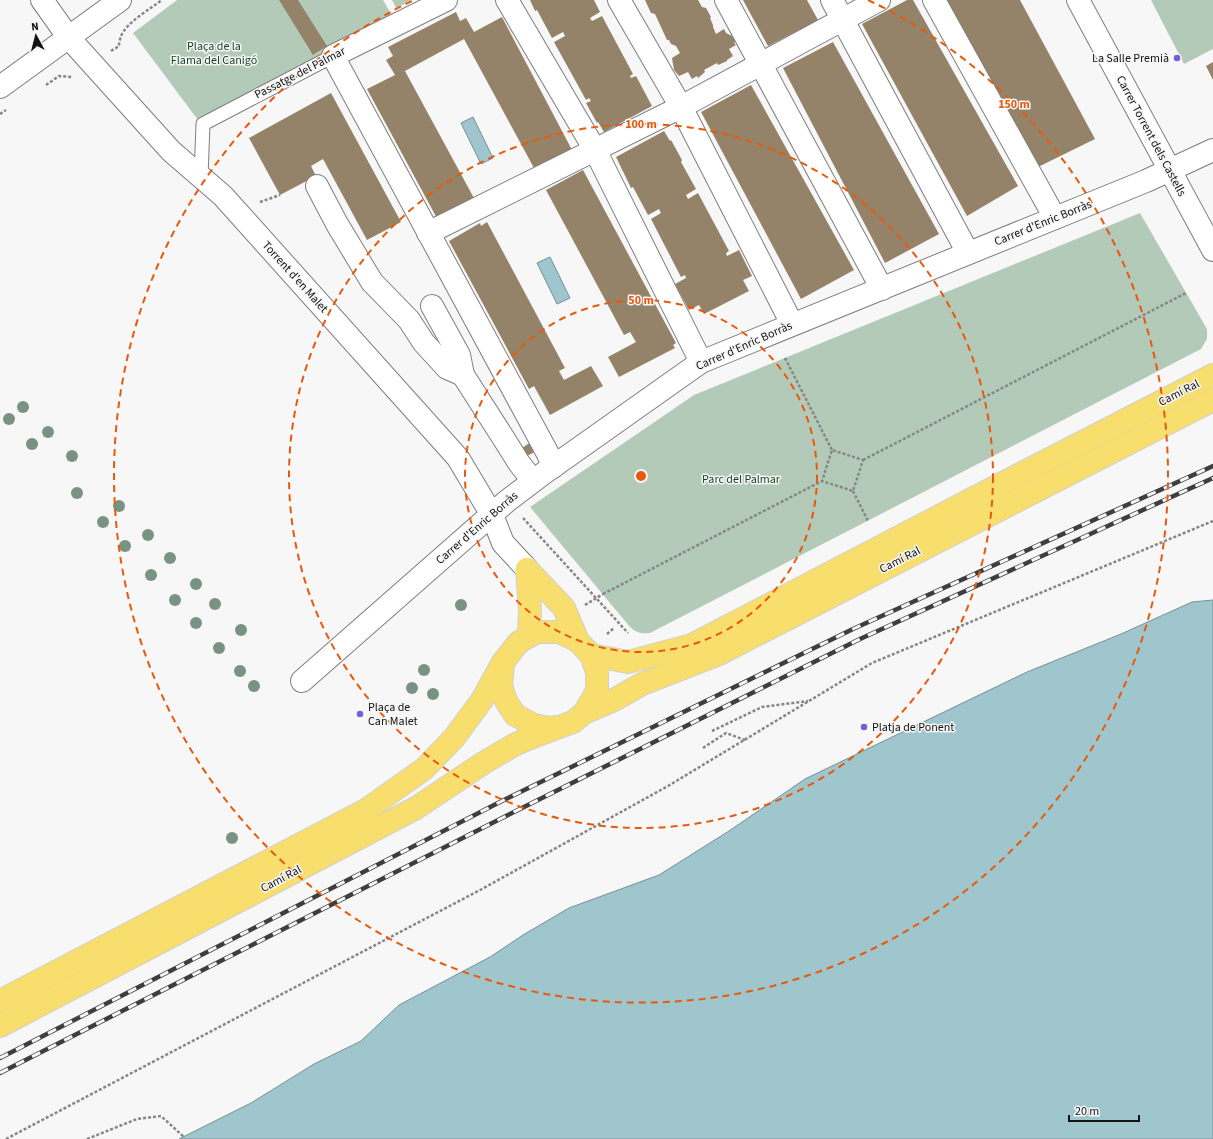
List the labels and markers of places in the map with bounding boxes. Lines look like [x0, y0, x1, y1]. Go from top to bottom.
place label: La Salle Premià [1092, 50, 1169, 67]
marker: La Salle Premià [1172, 53, 1182, 63]
centre of rings [634, 469, 648, 483]
place label: Plaça de Can Malet [368, 699, 418, 730]
marker: Plaça de Can Malet [355, 709, 365, 719]
place label: Platja de Ponent [872, 719, 954, 736]
marker: Platja de Ponent [859, 722, 869, 732]

